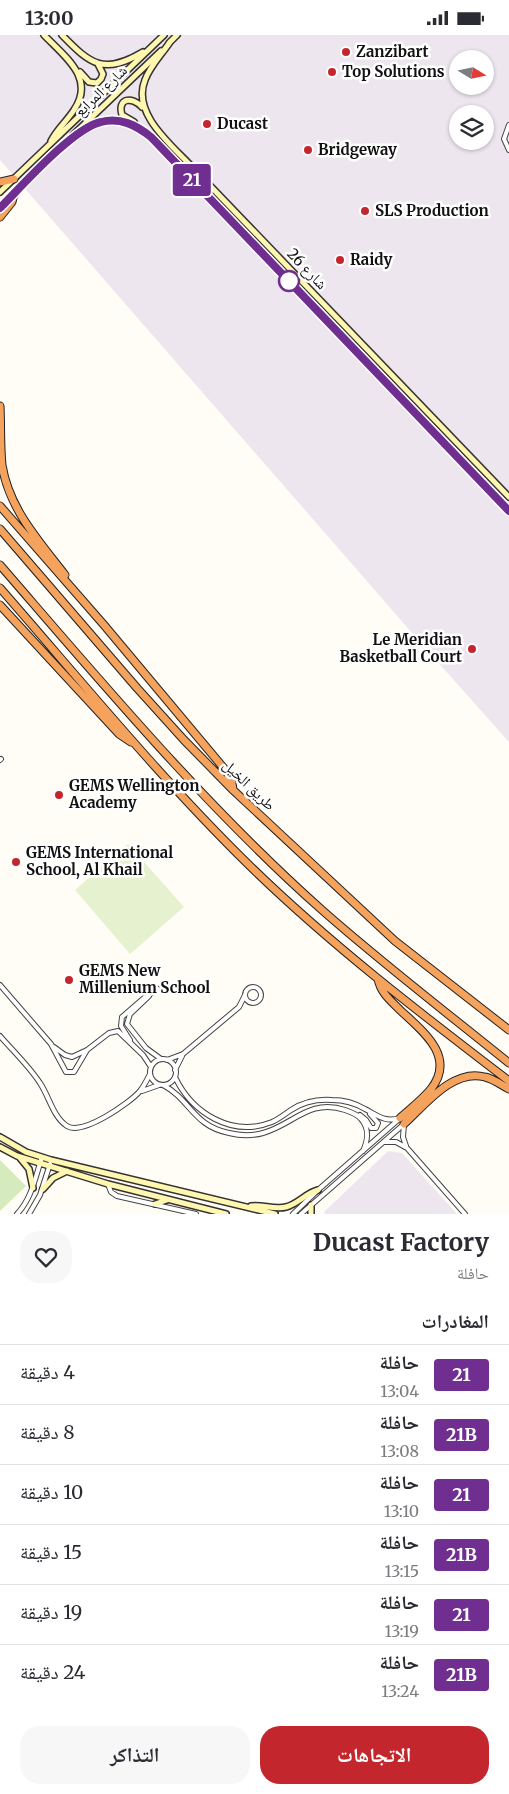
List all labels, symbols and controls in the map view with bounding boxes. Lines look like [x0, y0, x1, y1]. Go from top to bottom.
text: 13:00 [25, 6, 74, 30]
place label: Zanzibart [356, 42, 429, 61]
marker: Zanzibart [340, 46, 352, 58]
north arrow [449, 50, 494, 95]
map controls [449, 50, 494, 150]
street label: شارع المرابع [70, 61, 132, 121]
place label: Top Solutions [342, 62, 445, 81]
marker: Top Solutions [326, 66, 338, 78]
button: layers [449, 105, 494, 150]
place label: Ducast [217, 114, 268, 133]
marker: Ducast [201, 118, 213, 130]
place label: Bridgeway [318, 140, 397, 159]
marker: Bridgeway [302, 144, 314, 156]
line badge: 21 [170, 164, 214, 196]
text: 21 [183, 168, 201, 191]
place label: SLS Production [375, 201, 489, 220]
marker: SLS Production [359, 205, 371, 217]
street label: شارع 26 [283, 244, 332, 294]
place label: Raidy [350, 250, 392, 269]
marker: Raidy [334, 254, 346, 266]
unlabelled marker [278, 270, 300, 292]
place label: Le Meridian Basketball Court [340, 630, 462, 666]
marker: Le Meridian Basketball Court [466, 643, 478, 655]
street label: طريق الخيل [219, 755, 280, 815]
place label: GEMS Wellington Academy [68, 776, 199, 812]
marker: GEMS Wellington Academy [53, 789, 65, 801]
place label: GEMS International School, Al Khail [26, 843, 173, 880]
marker: GEMS International School, Al Khail [10, 856, 22, 868]
place label: GEMS New Millenium School [79, 961, 210, 997]
marker: GEMS New Millenium School [63, 974, 75, 986]
text: Ducast Factory [313, 1227, 489, 1258]
button: heart [20, 1231, 72, 1283]
text: حافلة [457, 1263, 489, 1283]
text: المغادرات [422, 1309, 489, 1333]
text: حافلة [380, 1350, 419, 1374]
text: 4 دقيقة [20, 1360, 75, 1384]
text: 21 [452, 1363, 471, 1386]
text: 13:04 [380, 1381, 419, 1401]
text: حافلة [380, 1410, 419, 1434]
text: 8 دقيقة [20, 1420, 74, 1444]
text: 21B [446, 1423, 477, 1446]
text: 13:08 [380, 1441, 419, 1461]
text: حافلة [380, 1470, 419, 1494]
text: 10 دقيقة [20, 1480, 83, 1504]
text: 21 [452, 1483, 471, 1506]
text: 13:10 [384, 1501, 419, 1521]
text: حافلة [380, 1530, 419, 1554]
text: 15 دقيقة [20, 1540, 82, 1564]
text: 21B [446, 1543, 477, 1566]
text: 13:15 [384, 1561, 419, 1581]
text: حافلة [380, 1590, 419, 1614]
text: 19 دقيقة [20, 1600, 82, 1624]
text: 21 [452, 1603, 471, 1626]
text: 13:19 [384, 1621, 419, 1641]
text: حافلة [380, 1650, 419, 1674]
text: 24 دقيقة [20, 1660, 86, 1684]
text: 21B [446, 1663, 477, 1686]
text: 13:24 [381, 1681, 419, 1701]
button: التذاكر [20, 1726, 250, 1784]
button: الاتجاهات [260, 1726, 489, 1784]

